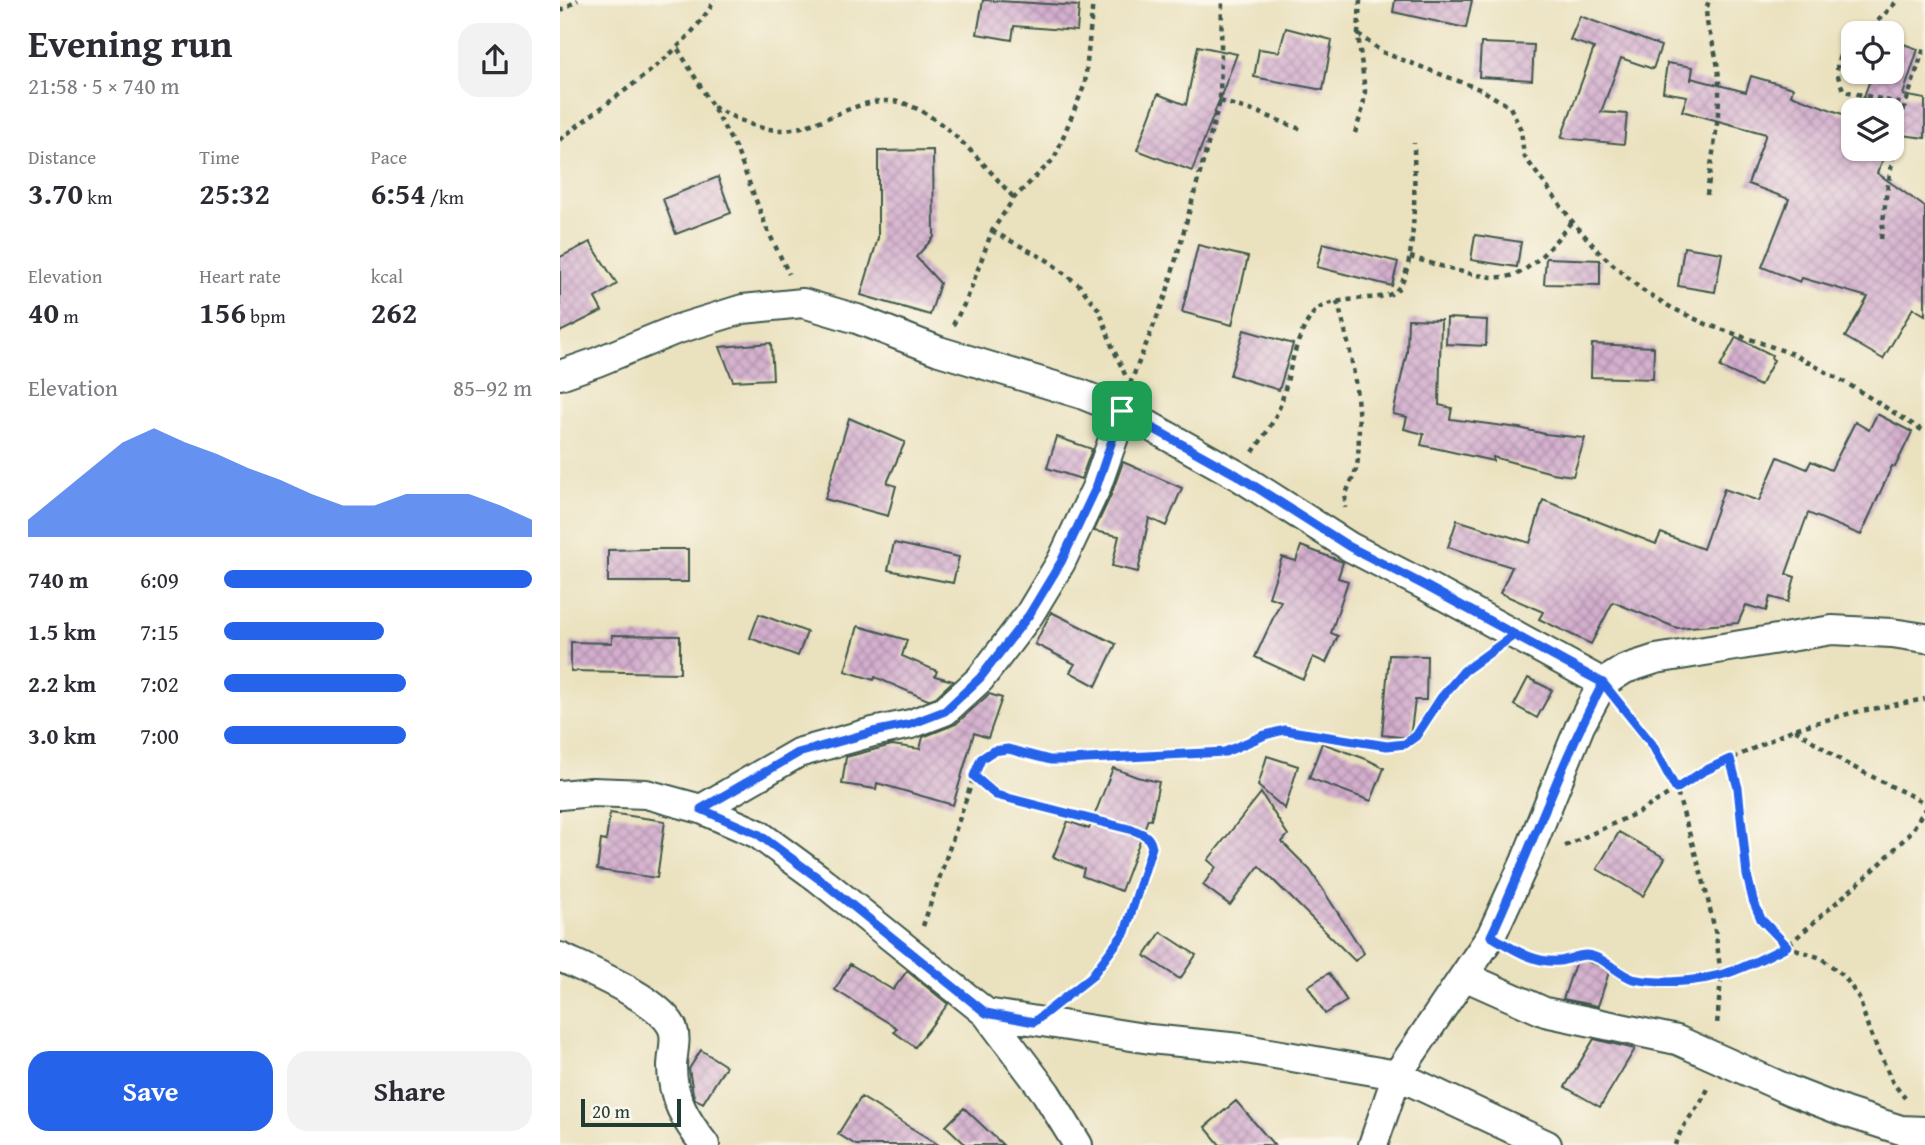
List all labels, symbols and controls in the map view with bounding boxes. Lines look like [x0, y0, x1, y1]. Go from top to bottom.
text: Evening run [28, 15, 232, 71]
map controls [1841, 21, 1904, 161]
button: locate [1841, 21, 1904, 84]
button: share [458, 23, 532, 97]
text: 21:58 · 5 × 740 m [28, 69, 180, 102]
button: layers [1841, 98, 1904, 161]
text: Distance [28, 143, 96, 171]
text: Time [199, 143, 240, 171]
text: Pace [371, 143, 407, 171]
text: 3.70 [28, 171, 83, 215]
text: 25:32 [199, 171, 270, 215]
text: 6:54 [371, 171, 426, 215]
text: km [83, 183, 112, 211]
text: /km [426, 183, 464, 211]
text: Elevation [28, 262, 102, 290]
text: Heart rate [199, 262, 281, 290]
text: kcal [371, 262, 403, 290]
text: 40 [28, 290, 59, 334]
text: 156 [199, 290, 246, 334]
text: 262 [371, 290, 417, 334]
text: m [59, 302, 79, 330]
text: bpm [246, 302, 286, 330]
text: Elevation [28, 371, 118, 404]
text: 85–92 m [453, 371, 532, 404]
pin [1092, 381, 1152, 441]
icon: arrive [1103, 392, 1141, 430]
text: 740 m [28, 563, 89, 596]
text: 6:09 [140, 563, 179, 596]
text: 1.5 km [28, 615, 96, 648]
text: 7:15 [140, 615, 179, 648]
text: 2.2 km [28, 667, 96, 700]
text: 7:02 [140, 667, 179, 700]
text: 3.0 km [28, 719, 96, 752]
text: 7:00 [140, 719, 179, 752]
button: Save [28, 1051, 273, 1131]
button: Share [287, 1051, 532, 1131]
scale bar [581, 1096, 681, 1128]
text: 20 m [592, 1097, 630, 1125]

